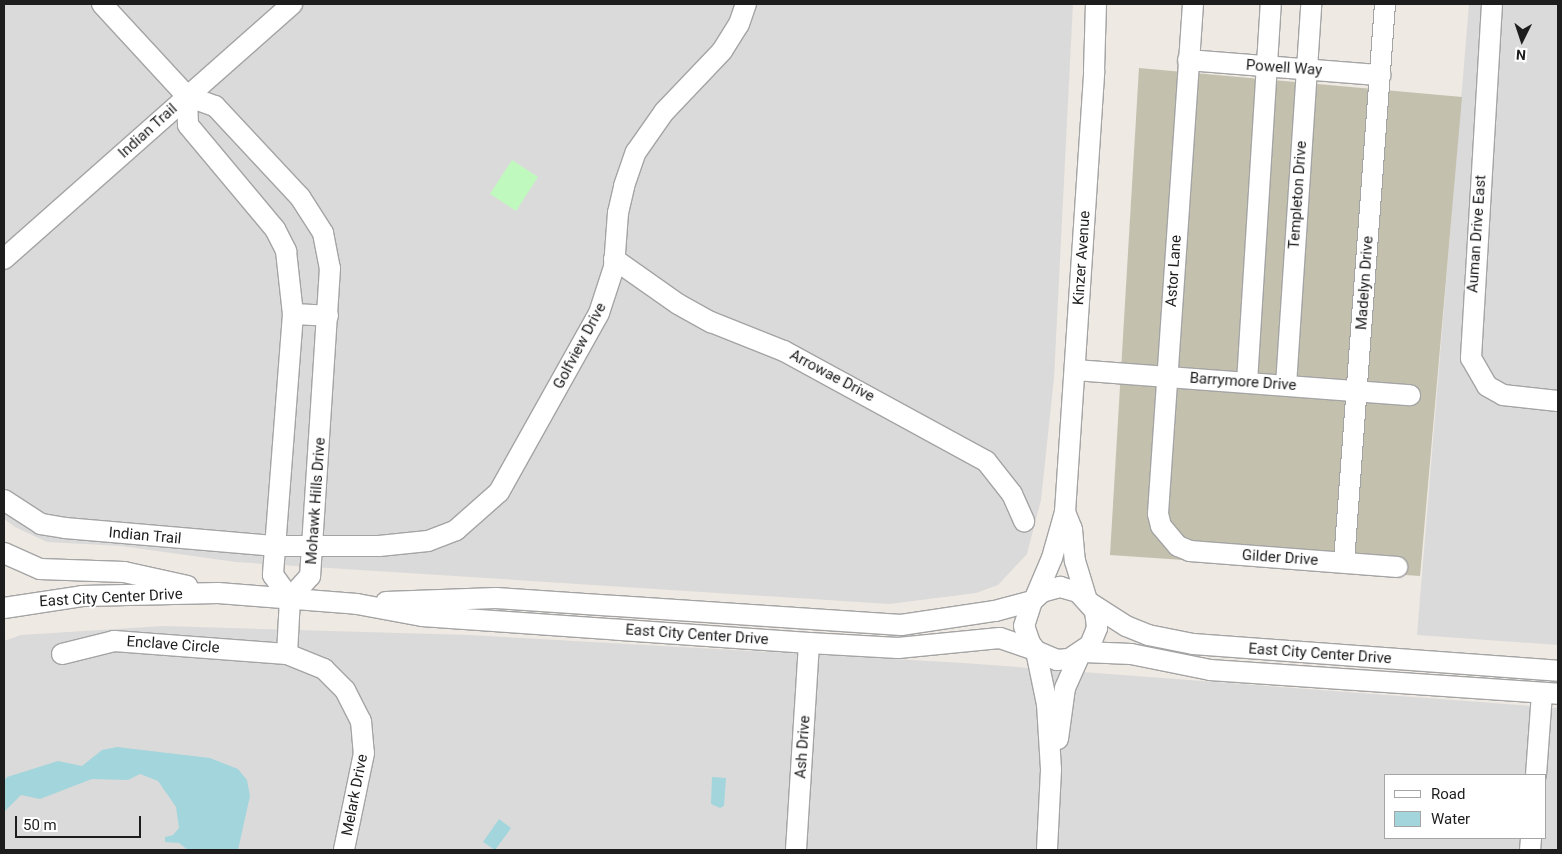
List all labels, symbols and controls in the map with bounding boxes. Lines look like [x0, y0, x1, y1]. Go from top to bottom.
north arrow [1497, 15, 1547, 65]
text: N [1515, 47, 1526, 63]
street label: Powell Way [1245, 56, 1323, 80]
street label: Indian Trail [115, 100, 181, 162]
street label: Templeton Drive [1285, 140, 1311, 250]
street label: Auman Drive East [1464, 174, 1490, 294]
street label: Kinzer Avenue [1070, 210, 1094, 306]
street label: Astor Lane [1163, 234, 1185, 308]
street label: Madelyn Drive [1353, 235, 1377, 331]
street label: Golfview Drive [550, 300, 610, 392]
street label: Arrowae Drive [787, 346, 877, 406]
street label: Barrymore Drive [1189, 369, 1297, 395]
street label: Mohawk Hills Drive [303, 437, 329, 565]
street label: Indian Trail [108, 524, 182, 548]
street label: Gilder Drive [1241, 546, 1319, 570]
street label: East City Center Drive [39, 585, 183, 611]
street label: East City Center Drive [625, 621, 769, 649]
street label: Enclave Circle [126, 633, 220, 657]
street label: East City Center Drive [1248, 640, 1392, 668]
street label: Ash Drive [792, 715, 814, 779]
street label: Melark Drive [338, 753, 372, 837]
legend [1384, 774, 1547, 839]
text: Road [1431, 785, 1465, 803]
scale bar [18, 806, 144, 838]
text: Water [1431, 810, 1470, 828]
text: 50 m [23, 816, 57, 834]

